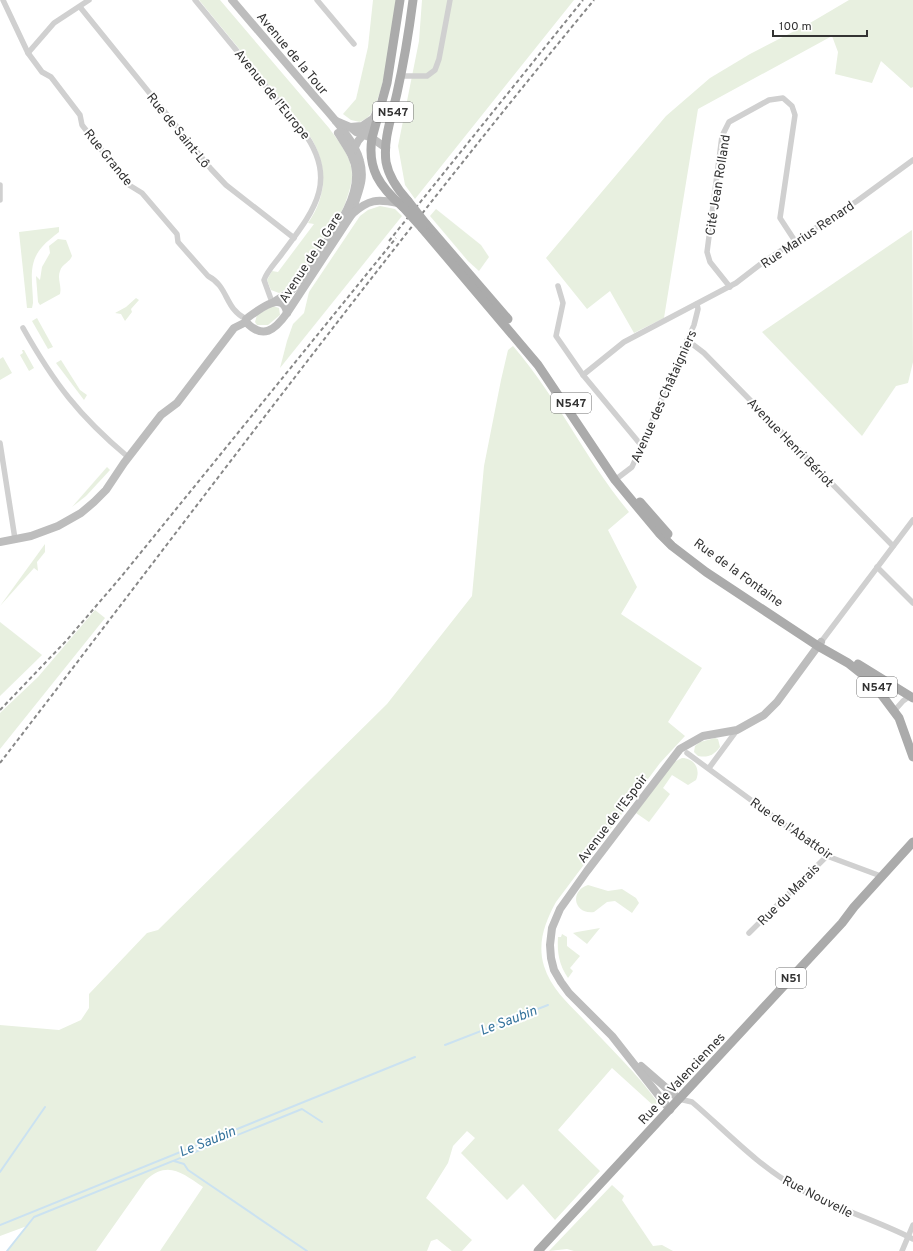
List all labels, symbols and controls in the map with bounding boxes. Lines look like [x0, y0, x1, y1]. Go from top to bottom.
street label: Avenue de la Tour [252, 10, 331, 99]
scale bar [773, 12, 867, 38]
text: 100 m [779, 19, 812, 35]
street label: Avenue de l'Europe [230, 47, 313, 144]
street label: Rue de Saint-Lô [142, 90, 213, 172]
road number: N547 [373, 102, 413, 122]
street label: Rue Grande [80, 127, 135, 190]
street label: Cité Jean Rolland [703, 134, 735, 237]
street label: Rue Marius Renard [758, 198, 858, 273]
street label: Avenue de la Gare [276, 210, 347, 306]
street label: Avenue des Châtaigniers [628, 328, 701, 466]
road number: N547 [551, 393, 591, 413]
street label: Avenue Henri Bériot [743, 396, 836, 491]
street label: Rue de la Fontaine [690, 536, 786, 611]
road number: N547 [857, 677, 897, 697]
street label: Avenue de l'Espoir [575, 772, 652, 867]
street label: Rue de l'Abattoir [746, 795, 835, 864]
street label: Rue du Marais [755, 861, 824, 930]
road number: N51 [776, 968, 806, 988]
water label: Le Saubin [478, 1003, 540, 1040]
street label: Rue de Valenciennes [636, 1030, 729, 1129]
water label: Le Saubin [177, 1123, 239, 1161]
street label: Rue Nouvelle [779, 1173, 855, 1222]

